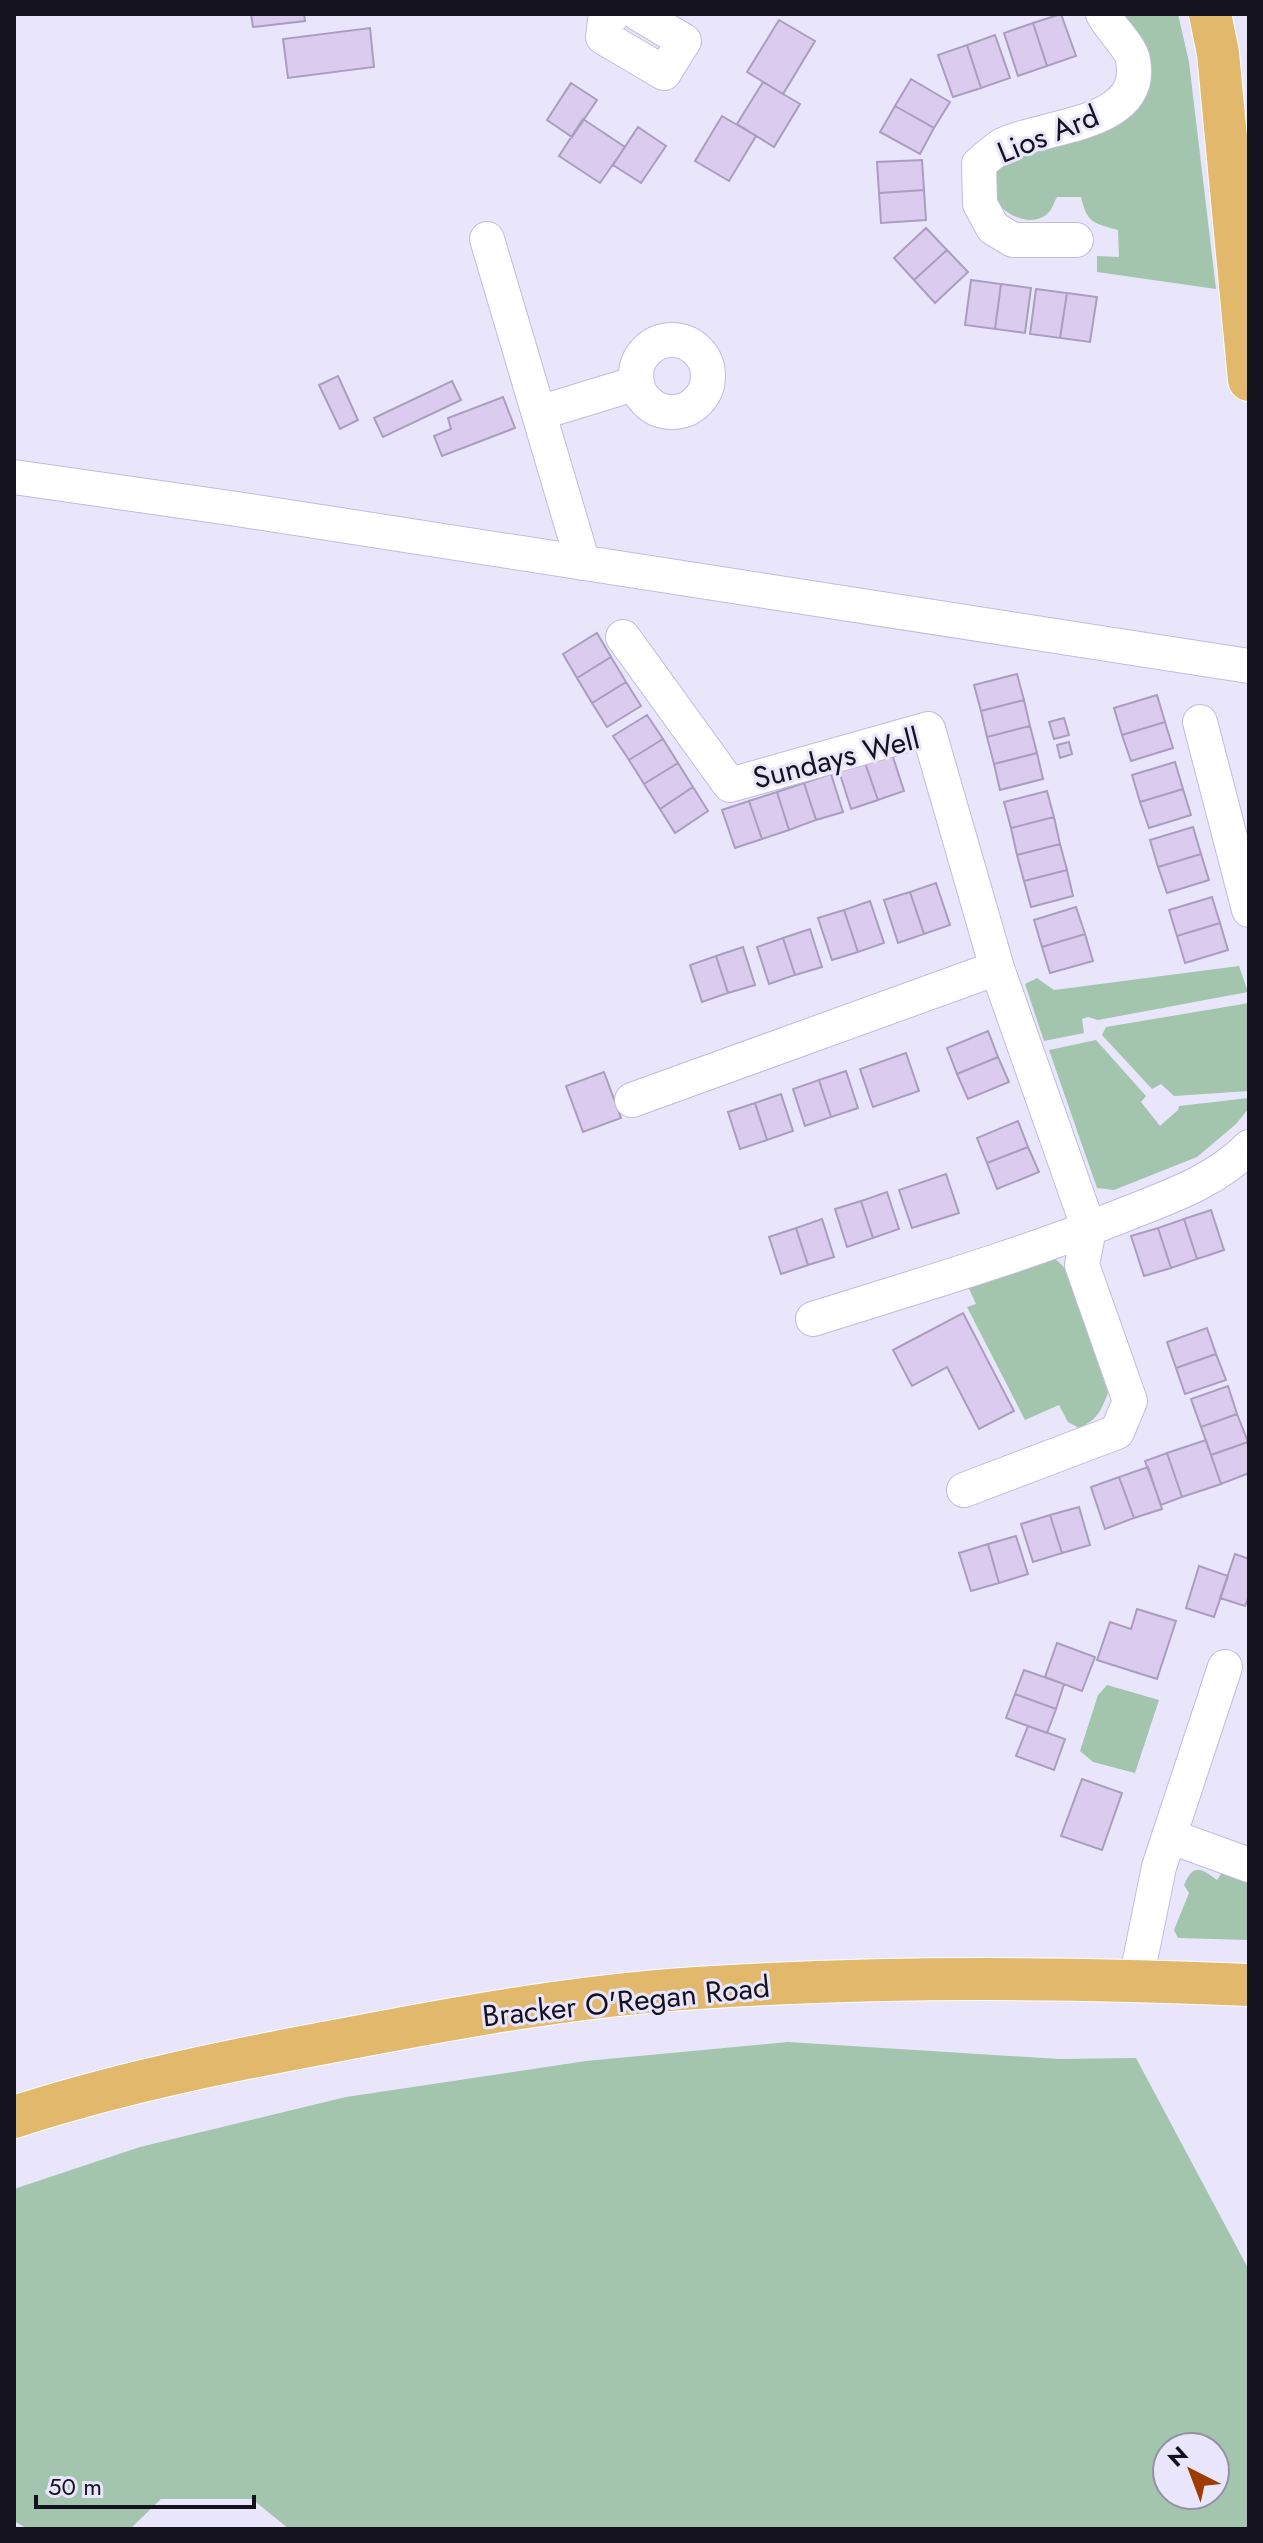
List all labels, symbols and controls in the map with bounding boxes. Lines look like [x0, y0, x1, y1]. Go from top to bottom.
street label: Lios Ard [991, 94, 1105, 174]
street label: Sundays Well [748, 717, 924, 799]
street label: Bracker O'Regan Road [480, 1965, 772, 2037]
north arrow [1151, 2431, 1231, 2511]
text: N [1160, 2438, 1195, 2474]
scale bar [36, 2459, 254, 2509]
text: 50 m [48, 2469, 102, 2504]

